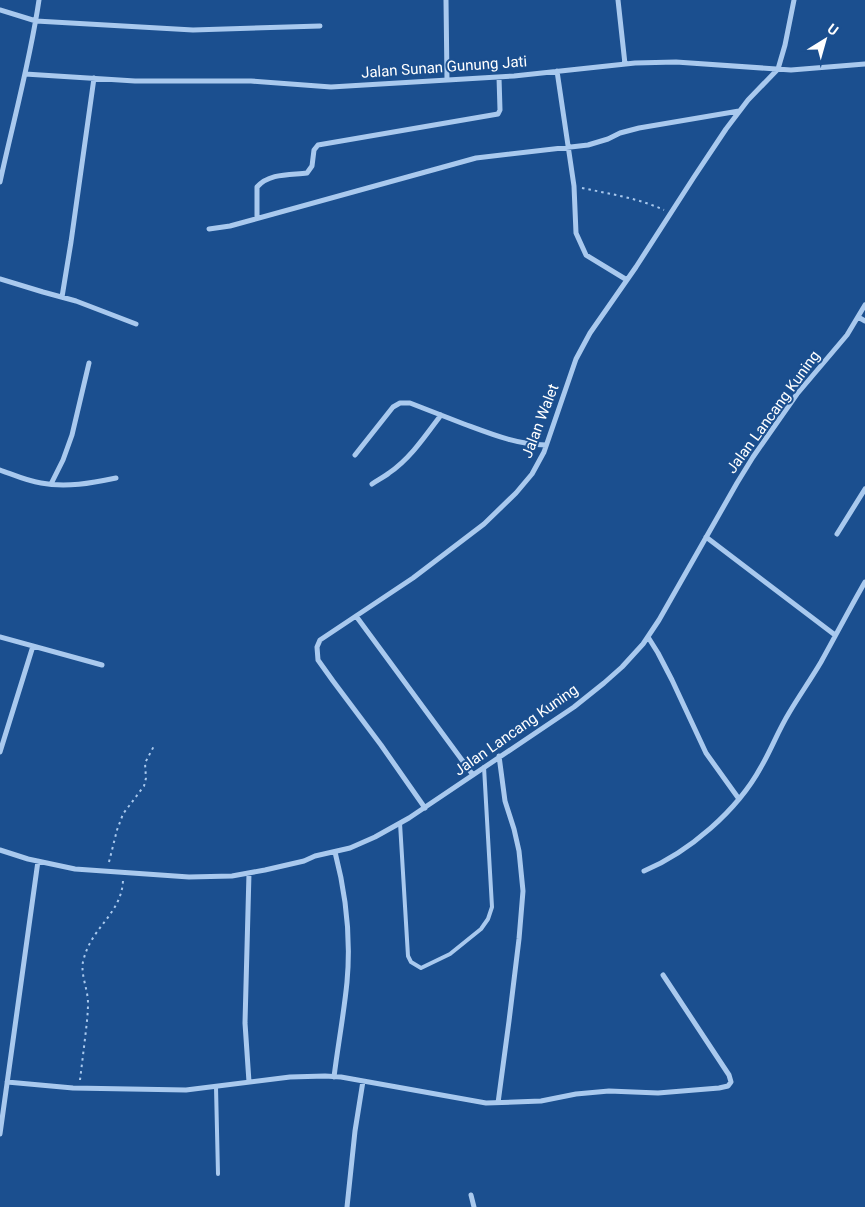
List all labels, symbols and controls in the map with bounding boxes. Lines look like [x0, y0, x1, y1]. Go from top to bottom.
north arrow [800, 15, 850, 65]
text: U [824, 20, 841, 39]
street label: Jalan Sunan Gunung Jati [360, 52, 528, 82]
street label: Jalan Lancang Kuning [722, 347, 824, 477]
street label: Jalan Walet [518, 381, 562, 461]
street label: Jalan Lancang Kuning [450, 680, 582, 780]

